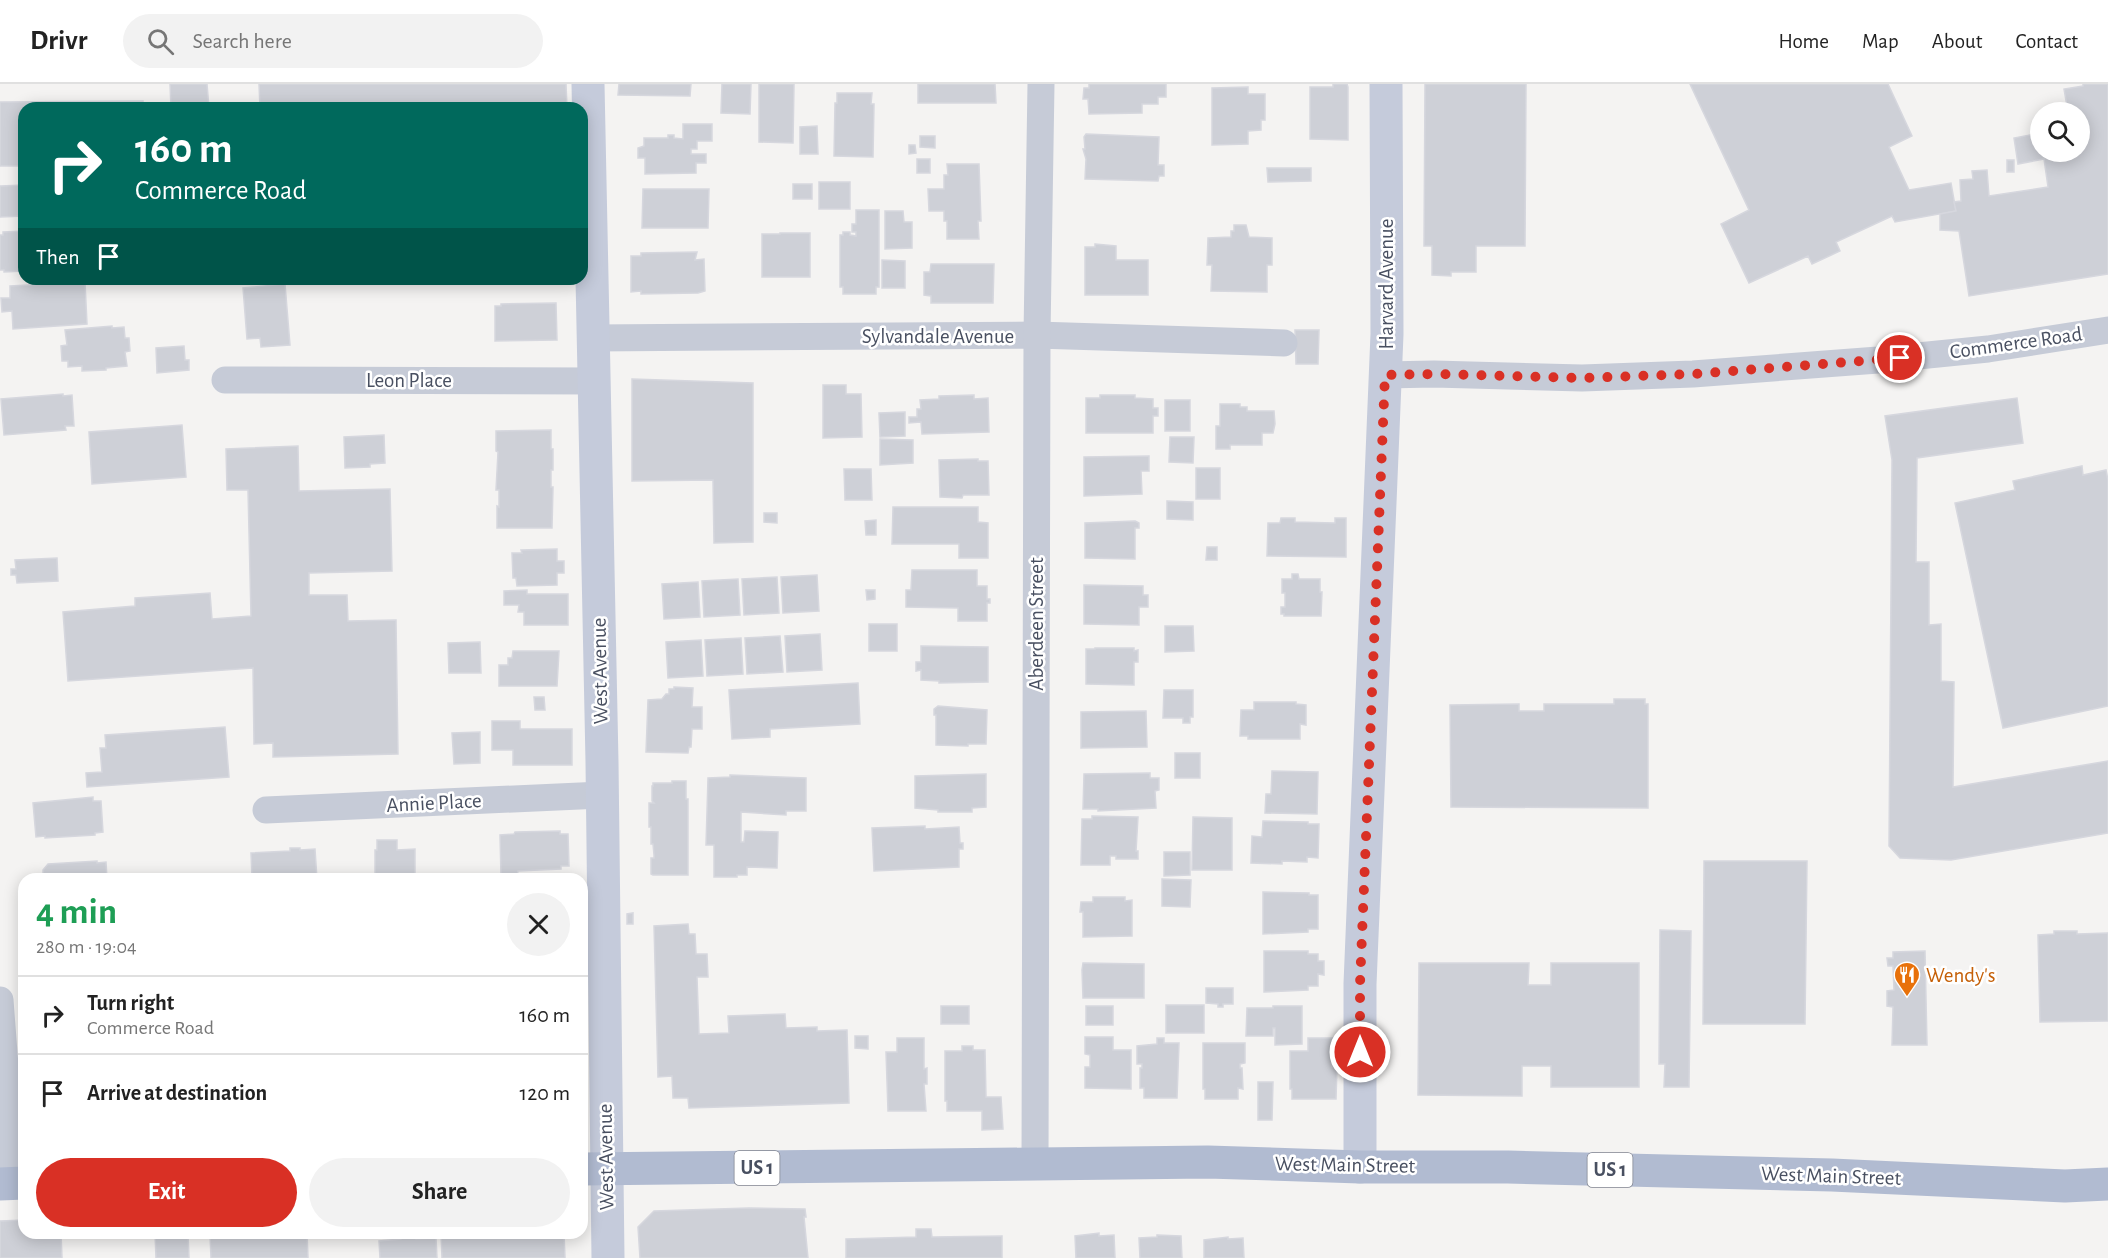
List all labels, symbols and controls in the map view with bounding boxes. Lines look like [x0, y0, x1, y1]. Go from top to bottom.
search box [123, 14, 543, 68]
icon: search [144, 25, 177, 58]
text: Drivr [30, 27, 87, 55]
text: Search here [192, 30, 292, 52]
text: Home [1778, 31, 1829, 52]
text: Map [1862, 31, 1899, 52]
text: About [1932, 31, 1982, 52]
text: Contact [2015, 31, 2078, 52]
map controls [2030, 102, 2090, 162]
button: search [2030, 102, 2090, 162]
icon: right [36, 126, 114, 204]
text: 160 m [135, 128, 233, 170]
text: Commerce Road [135, 177, 307, 204]
street label: Harvard Avenue [1376, 219, 1397, 349]
icon: arrive [92, 240, 125, 273]
text: Then [36, 246, 80, 268]
street label: Commerce Road [1948, 323, 2084, 363]
street label: Sylvandale Avenue [862, 326, 1014, 347]
pin [1874, 332, 1925, 383]
icon: arrive [1883, 341, 1916, 374]
street label: Leon Place [366, 370, 452, 391]
street label: Aberdeen Street [1026, 557, 1047, 691]
street label: West Avenue [589, 617, 611, 725]
street label: Annie Place [386, 790, 482, 816]
button: close [507, 893, 570, 956]
text: 4 min [36, 894, 117, 930]
text: 280 m · 19:04 [36, 937, 137, 957]
restaurant icon: Wendy's [1892, 960, 1922, 998]
place label: Wendy's [1926, 965, 1995, 986]
text: Turn right [87, 992, 174, 1014]
icon: right [36, 999, 69, 1032]
text: 160 m [519, 1004, 570, 1026]
text: Commerce Road [87, 1018, 214, 1038]
position arrow [1328, 1020, 1392, 1084]
icon: arrive [36, 1077, 69, 1110]
text: Arrive at destination [87, 1082, 267, 1104]
text: 120 m [520, 1082, 570, 1104]
street label: West Avenue [595, 1103, 617, 1211]
road number: US 1 [734, 1151, 780, 1185]
street label: West Main Street [1275, 1153, 1416, 1177]
road number: US 1 [1588, 1153, 1632, 1187]
button: Exit [36, 1158, 297, 1227]
button: Share [309, 1158, 570, 1227]
street label: West Main Street [1761, 1163, 1902, 1189]

